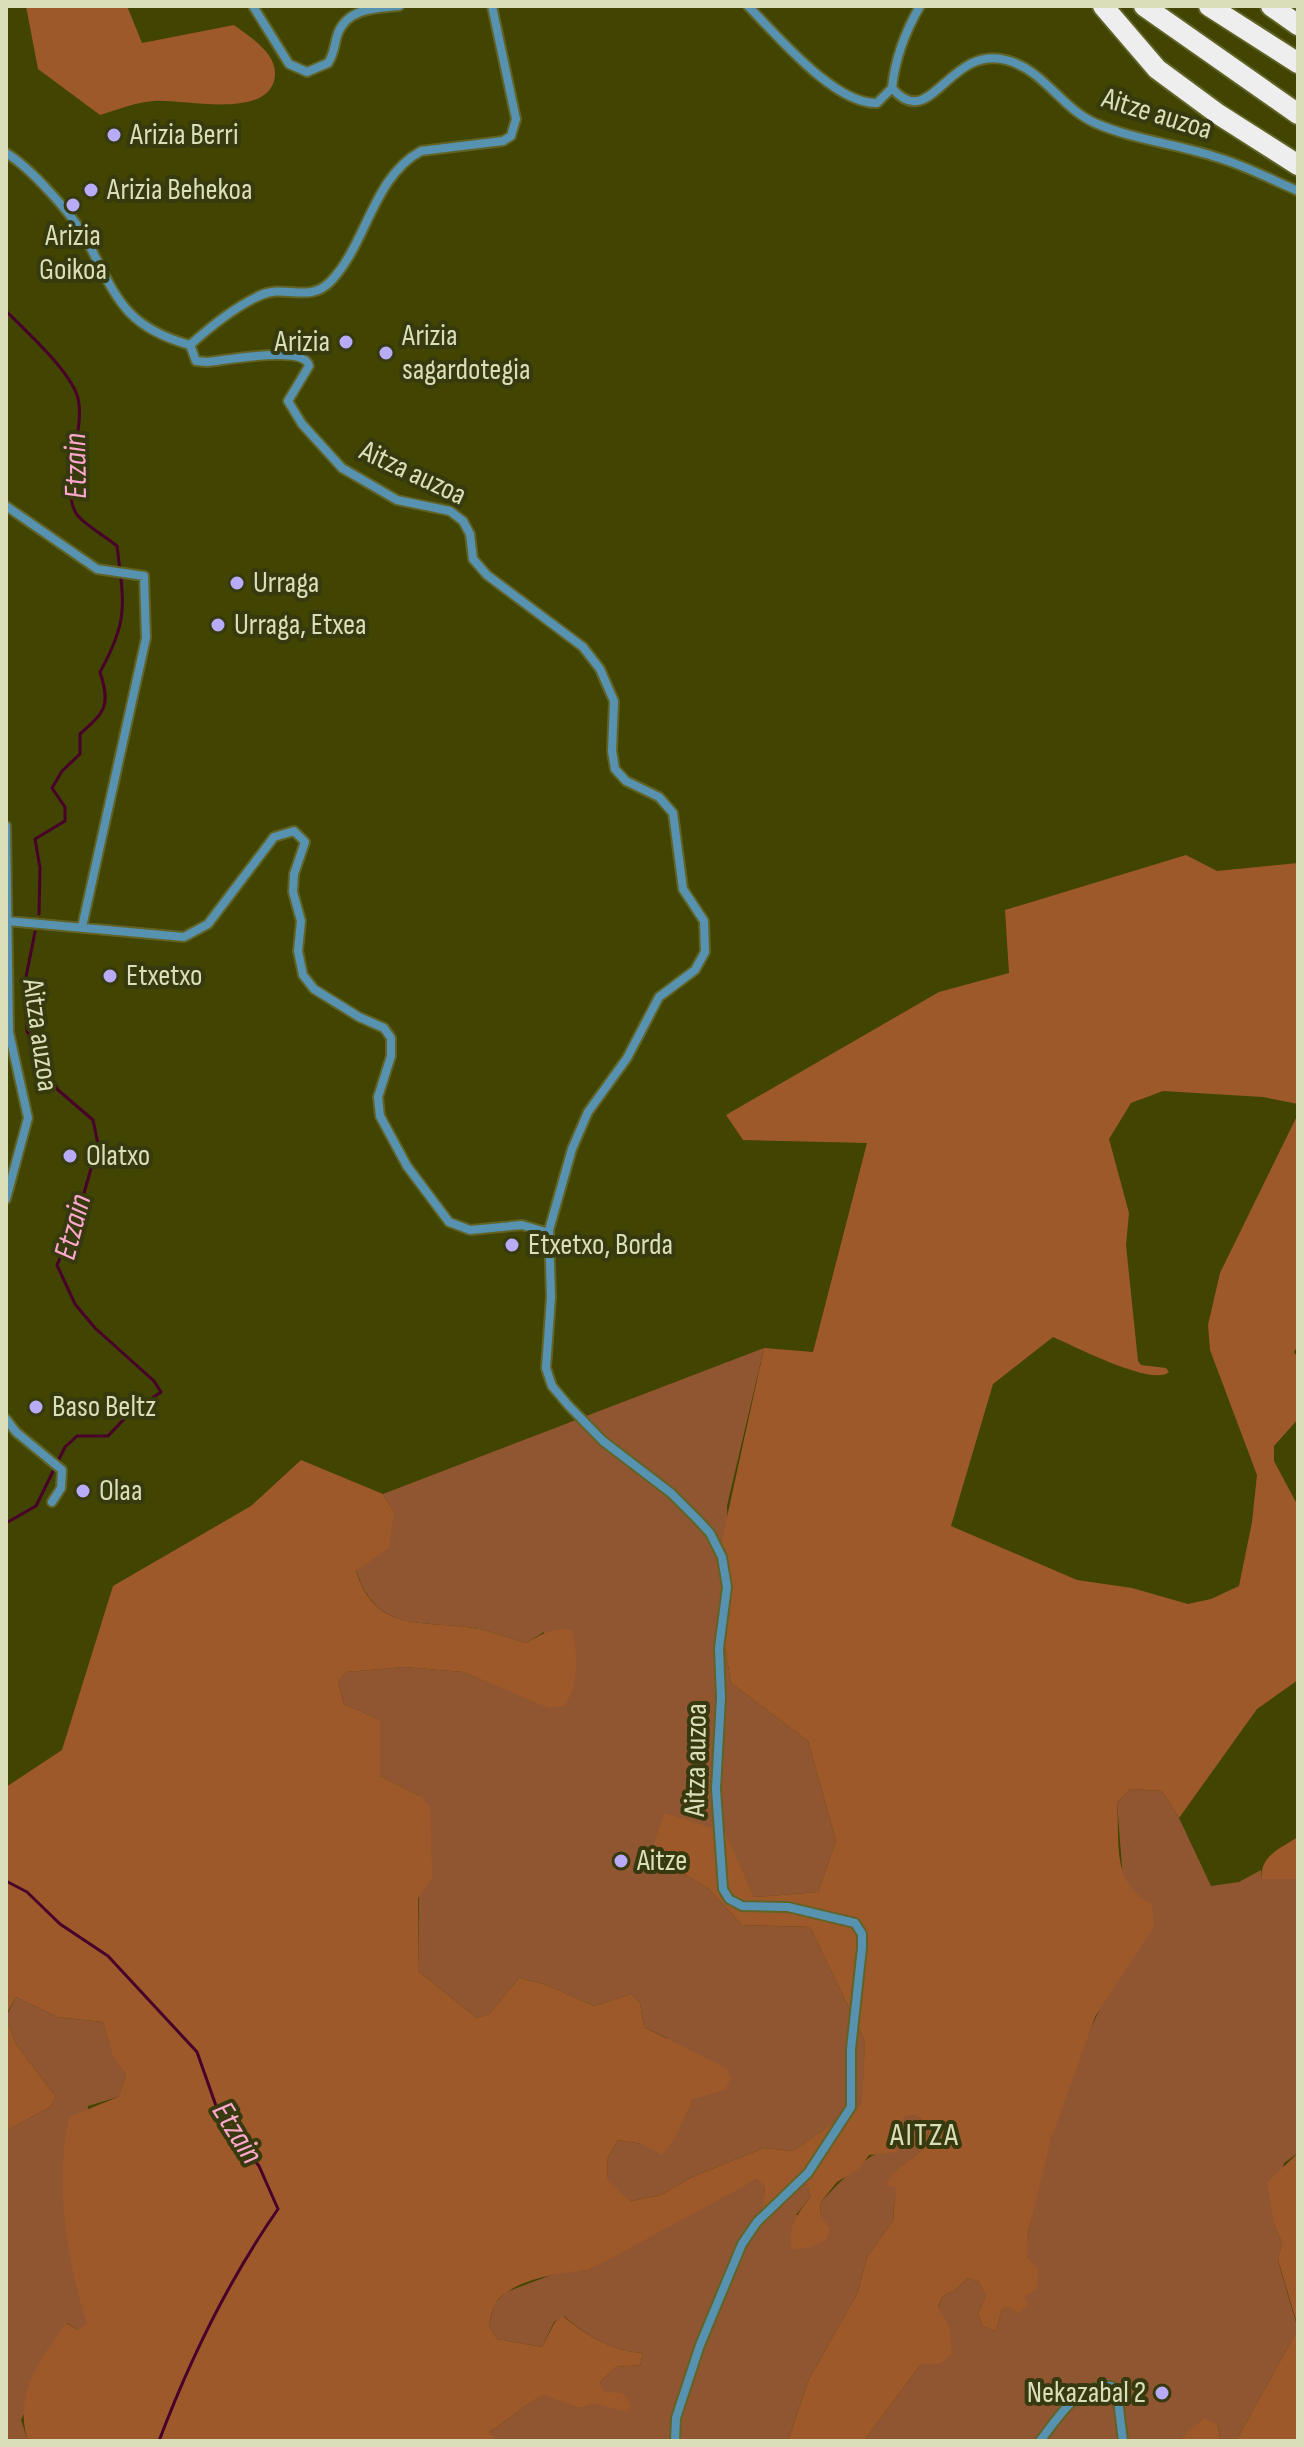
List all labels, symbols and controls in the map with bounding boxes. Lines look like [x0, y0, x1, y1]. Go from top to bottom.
street label: Aitze auzoa [1097, 80, 1216, 148]
place label: Arizia Berri [129, 117, 238, 153]
marker: Arizia Berri [105, 126, 123, 144]
place label: Arizia Behekoa [106, 172, 253, 208]
marker: Arizia Behekoa [82, 181, 100, 199]
marker: Arizia Goikoa [64, 196, 82, 214]
place label: Arizia Goikoa [39, 218, 107, 288]
place label: Arizia sagardotegia [401, 318, 531, 388]
place label: Arizia [274, 324, 330, 360]
marker: Arizia [337, 333, 355, 351]
marker: Arizia sagardotegia [377, 344, 395, 362]
street label: Aitza auzoa [353, 432, 472, 513]
water label: Etzain [56, 433, 96, 499]
place label: Urraga [253, 565, 319, 601]
marker: Urraga [228, 574, 246, 592]
place label: Urraga, Etxea [234, 607, 367, 643]
marker: Urraga, Etxea [209, 616, 227, 634]
place label: Etxetxo [126, 958, 203, 994]
marker: Etxetxo [101, 967, 119, 985]
street label: Aitza auzoa [14, 975, 66, 1094]
place label: Olatxo [86, 1138, 150, 1174]
marker: Olatxo [61, 1147, 79, 1165]
water label: Etzain [46, 1190, 100, 1264]
place label: Etxetxo, Borda [528, 1227, 673, 1263]
marker: Etxetxo, Borda [503, 1236, 521, 1254]
place label: Baso Beltz [52, 1389, 156, 1425]
marker: Baso Beltz [27, 1398, 45, 1416]
place label: Olaa [99, 1473, 142, 1509]
marker: Olaa [74, 1482, 92, 1500]
street label: Aitza auzoa [677, 1703, 715, 1818]
place label: Aitze [636, 1843, 687, 1879]
marker: Aitze [612, 1852, 630, 1870]
water label: Etzain [203, 2095, 271, 2171]
district label: AITZA [889, 2116, 960, 2155]
place label: Nekazabal 2 [1027, 2375, 1146, 2411]
marker: Nekazabal 2 [1153, 2384, 1171, 2402]

